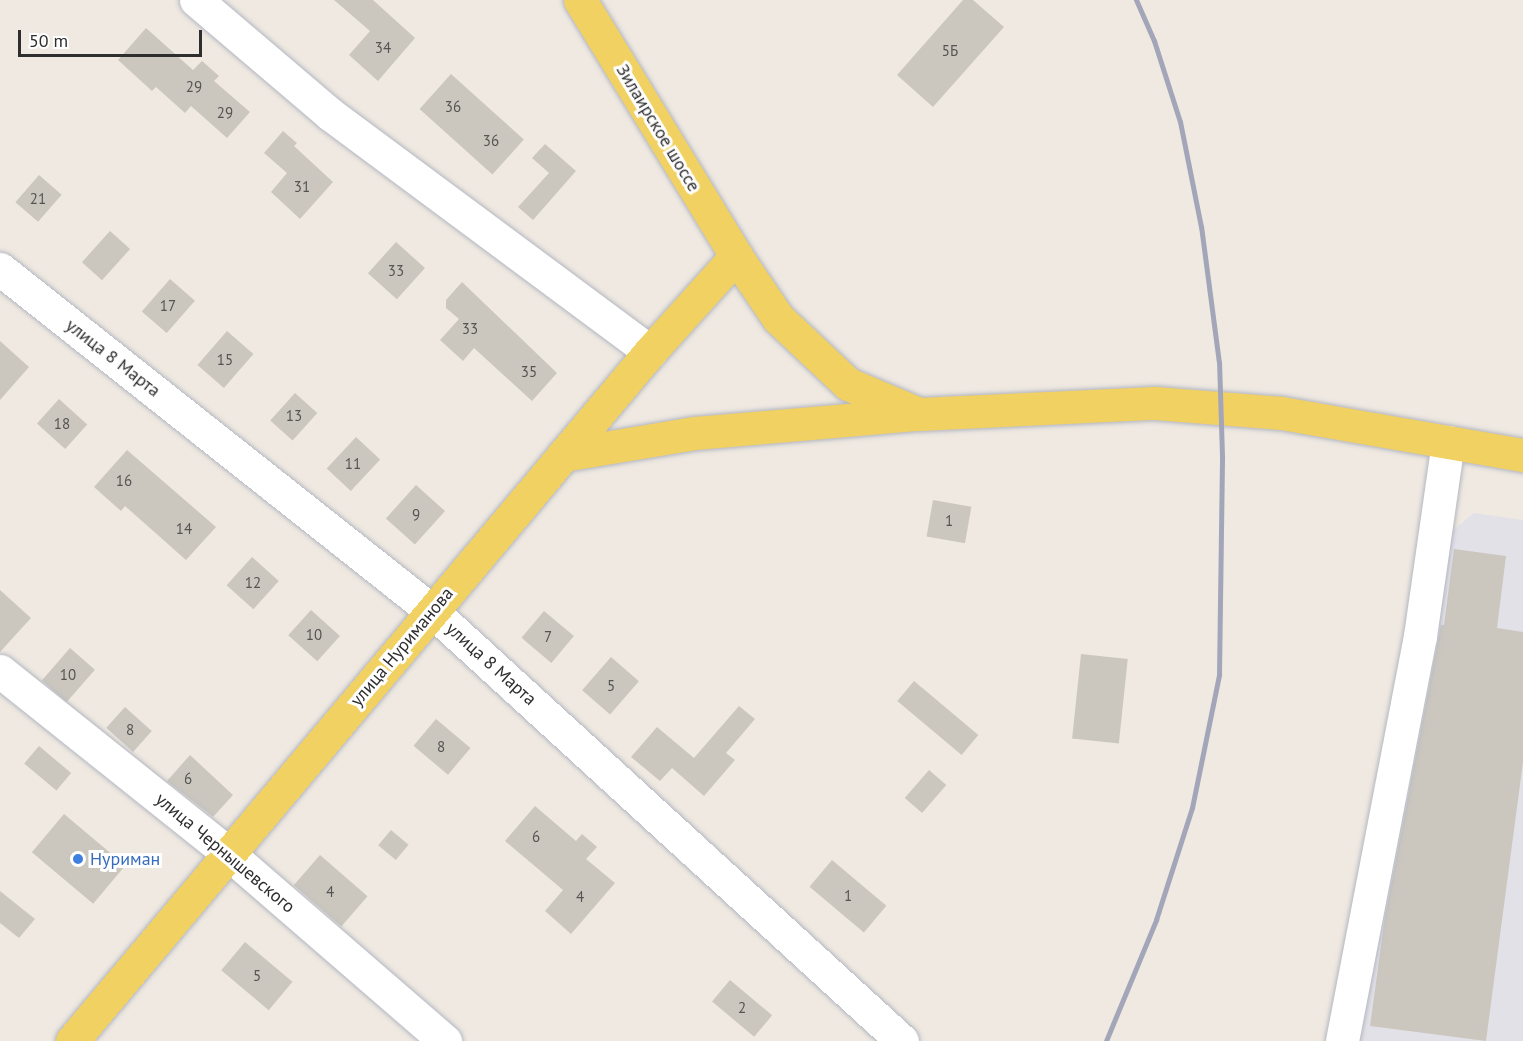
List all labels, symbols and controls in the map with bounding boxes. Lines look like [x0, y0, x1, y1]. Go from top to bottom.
scale bar [21, 18, 206, 56]
text: 50 m [29, 29, 68, 52]
house number: 34 [375, 39, 391, 57]
house number: 5Б [942, 42, 958, 60]
street label: Зилаирское шоссе [611, 60, 705, 196]
house number: 29 [186, 78, 202, 96]
house number: 36 [445, 98, 461, 116]
house number: 29 [217, 104, 233, 122]
house number: 36 [483, 132, 499, 150]
house number: 31 [294, 178, 310, 196]
house number: 21 [30, 190, 46, 208]
house number: 33 [388, 262, 404, 280]
house number: 17 [160, 297, 176, 315]
street label: улица 8 Марта [61, 314, 165, 402]
house number: 33 [462, 320, 478, 338]
house number: 15 [217, 351, 233, 369]
house number: 35 [521, 363, 537, 381]
house number: 13 [286, 407, 302, 425]
house number: 18 [54, 415, 70, 433]
house number: 11 [345, 455, 361, 473]
house number: 16 [116, 472, 132, 490]
house number: 9 [412, 506, 420, 524]
house number: 1 [945, 512, 953, 530]
house number: 14 [176, 520, 192, 538]
house number: 12 [245, 574, 261, 592]
street label: улица Нуриманова [346, 583, 458, 711]
street label: улица 8 Марта [441, 618, 541, 710]
house number: 10 [306, 626, 322, 644]
house number: 7 [544, 628, 552, 646]
house number: 10 [60, 666, 76, 684]
house number: 5 [607, 677, 615, 695]
house number: 8 [126, 721, 134, 739]
house number: 8 [437, 738, 445, 756]
house number: 6 [184, 770, 192, 788]
street label: улица Чернышевского [151, 788, 299, 918]
house number: 6 [532, 828, 540, 846]
place label: Нуриман [90, 848, 160, 870]
marker: Нуриман [71, 852, 85, 866]
house number: 4 [326, 883, 334, 901]
house number: 1 [844, 887, 852, 905]
house number: 4 [576, 888, 584, 906]
house number: 5 [253, 967, 261, 985]
house number: 2 [738, 999, 746, 1017]

